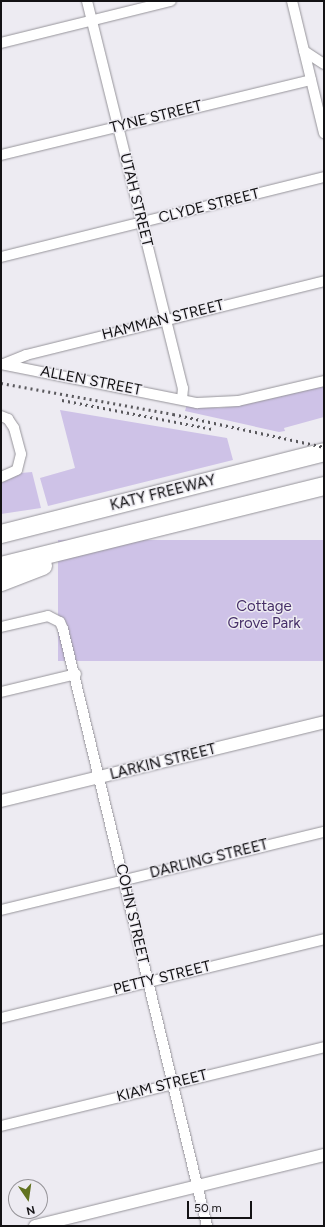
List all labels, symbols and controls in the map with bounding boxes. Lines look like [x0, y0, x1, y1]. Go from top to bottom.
street label: TYNE STREET [108, 97, 204, 137]
street label: UTAH STREET [116, 151, 156, 249]
street label: CLYDE STREET [157, 185, 261, 227]
street label: HAMMAN STREET [100, 296, 226, 344]
street label: ALLEN STREET [39, 362, 143, 400]
street label: KATY FREEWAY [108, 471, 218, 515]
park label: Cottage Grove Park [227, 597, 301, 632]
street label: LARKIN STREET [108, 740, 218, 784]
street label: DARLING STREET [148, 836, 270, 882]
street label: COHN STREET [112, 862, 152, 966]
street label: PETTY STREET [111, 957, 213, 999]
street label: KIAM STREET [115, 1066, 209, 1106]
north arrow [8, 1179, 48, 1219]
scale bar [189, 1193, 254, 1219]
text: 50 m [194, 1201, 222, 1215]
text: N [25, 1203, 36, 1217]

